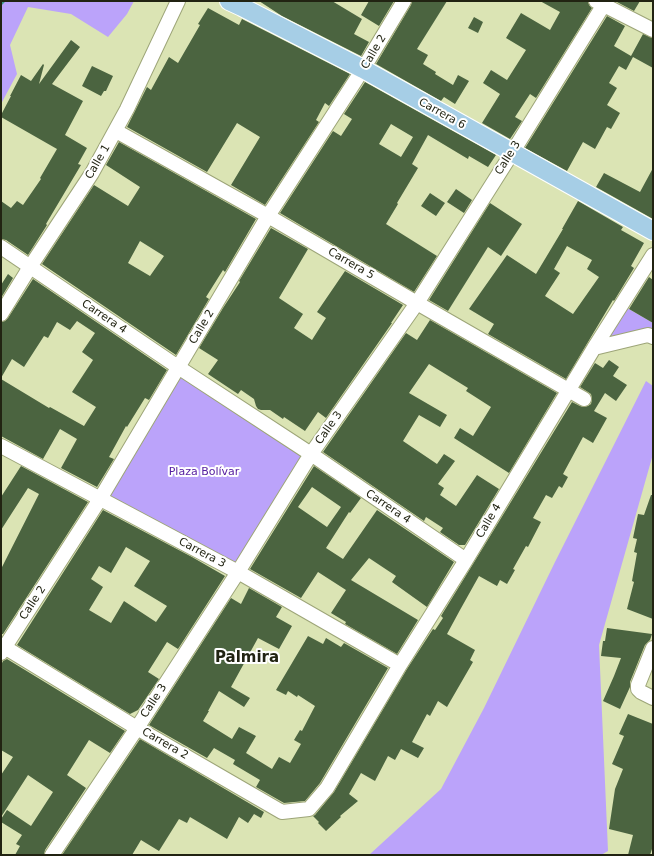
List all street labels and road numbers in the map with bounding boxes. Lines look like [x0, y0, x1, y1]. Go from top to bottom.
street label: Calle 2 [359, 32, 389, 72]
street label: Carrera 6 [416, 96, 468, 132]
street label: Calle 3 [492, 138, 524, 178]
street label: Calle 1 [83, 142, 113, 182]
street label: Carrera 5 [325, 245, 377, 283]
street label: Carrera 4 [79, 297, 129, 337]
street label: Calle 2 [187, 307, 217, 347]
street label: Calle 3 [313, 409, 345, 447]
street label: Carrera 4 [363, 487, 413, 527]
street label: Calle 4 [474, 501, 504, 541]
street label: Carrera 3 [176, 535, 228, 571]
street label: Calle 2 [17, 584, 49, 622]
street label: Calle 3 [138, 682, 170, 720]
street label: Carrera 2 [139, 725, 191, 763]

